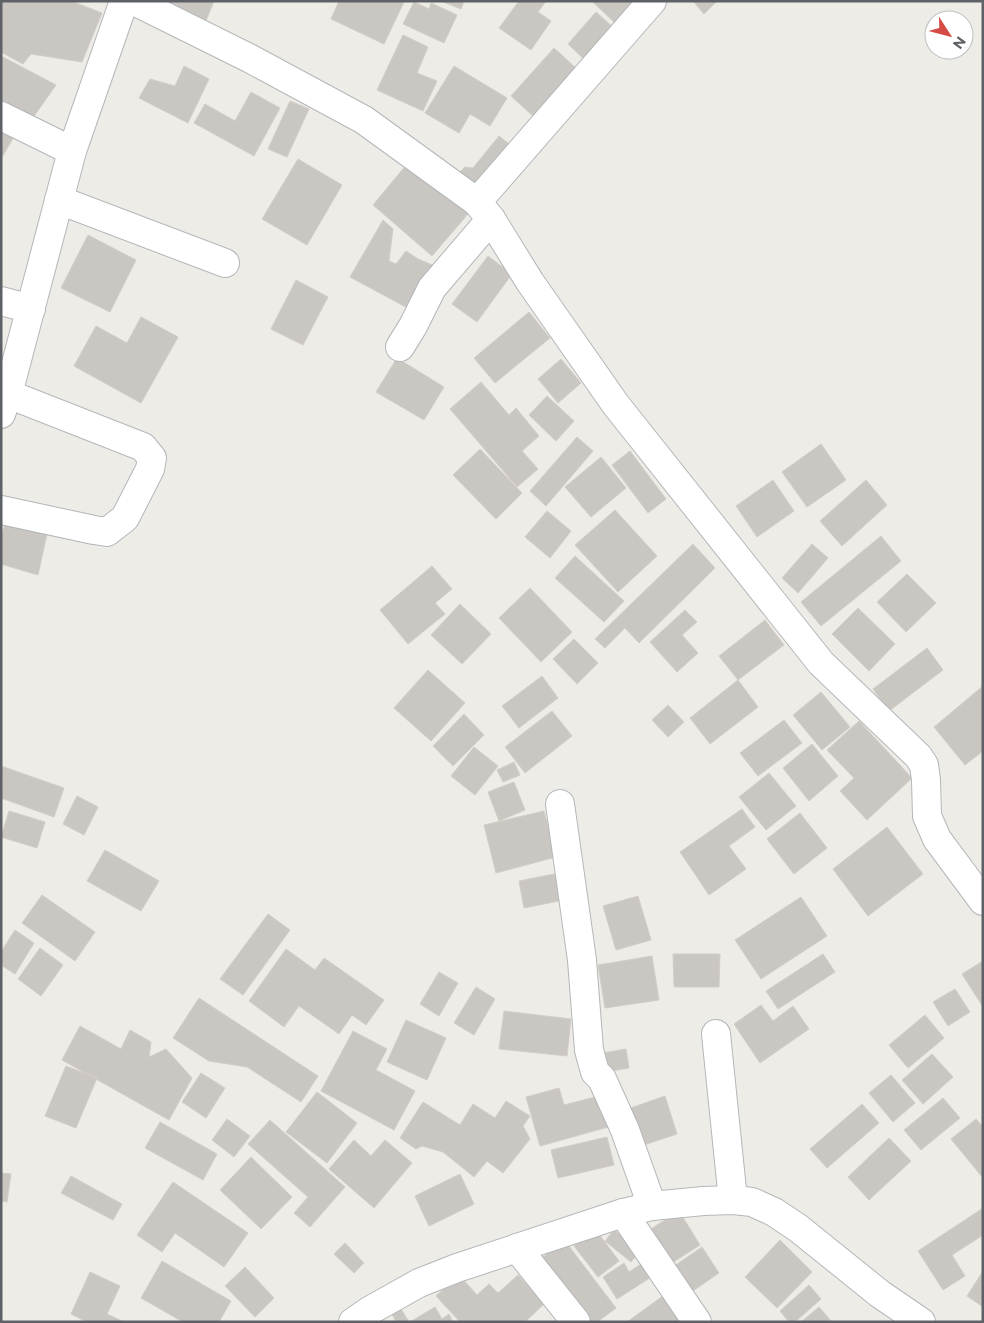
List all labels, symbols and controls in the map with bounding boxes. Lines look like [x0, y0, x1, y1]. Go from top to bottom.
north arrow [924, 10, 974, 60]
text: N [949, 33, 970, 53]

